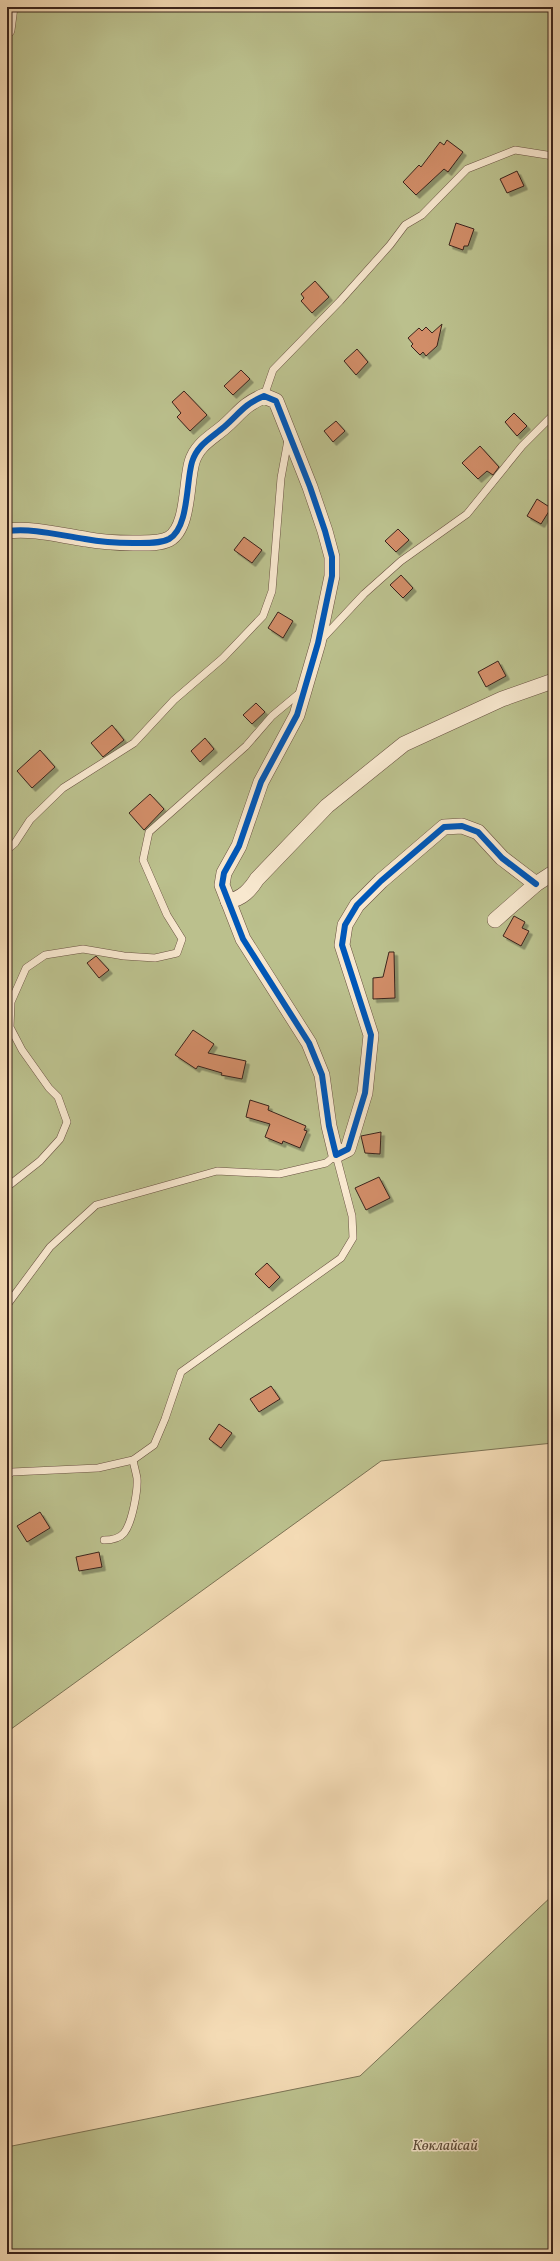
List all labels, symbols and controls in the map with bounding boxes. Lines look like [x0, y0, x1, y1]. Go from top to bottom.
park label: Көклайсай [412, 2136, 478, 2157]

